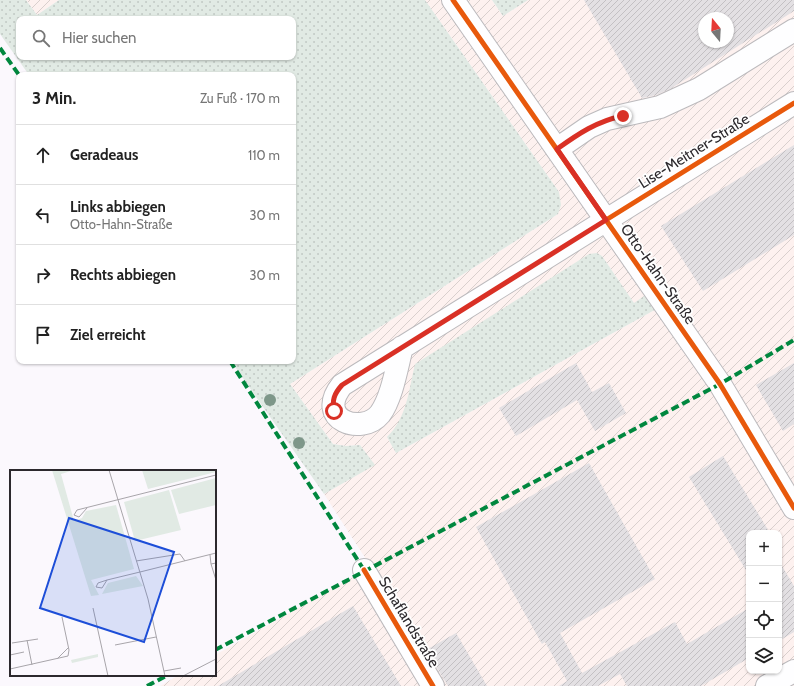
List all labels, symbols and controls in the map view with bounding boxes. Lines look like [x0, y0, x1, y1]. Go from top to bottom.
north arrow [698, 12, 734, 48]
search box [16, 16, 296, 60]
icon: search [30, 27, 52, 49]
text: Hier suchen [62, 29, 137, 47]
text: 3 Min. [32, 88, 76, 108]
text: Zu Fuß · 170 m [200, 90, 280, 106]
route end [614, 107, 632, 125]
street label: Lise-Meitner-Straße [635, 110, 753, 192]
icon: ahead [32, 144, 54, 166]
text: Geradeaus [70, 146, 138, 164]
text: 110 m [248, 147, 280, 163]
text: Links abbiegen [70, 198, 166, 216]
icon: left [32, 204, 54, 226]
text: 30 m [250, 207, 280, 223]
text: Otto-Hahn-Straße [70, 216, 172, 232]
street label: Otto-Hahn-Straße [617, 220, 699, 328]
icon: right [32, 264, 54, 286]
text: Rechts abbiegen [70, 266, 176, 284]
text: 30 m [250, 267, 280, 283]
icon: arrive [32, 324, 54, 346]
text: Ziel erreicht [70, 326, 146, 344]
route start [325, 402, 343, 420]
inset map [10, 470, 216, 676]
map controls [746, 530, 782, 674]
button: + [746, 530, 782, 566]
button: − [746, 566, 782, 602]
street label: Schaflandstraße [375, 573, 443, 671]
button: locate [746, 602, 782, 638]
button: layers [746, 638, 782, 674]

